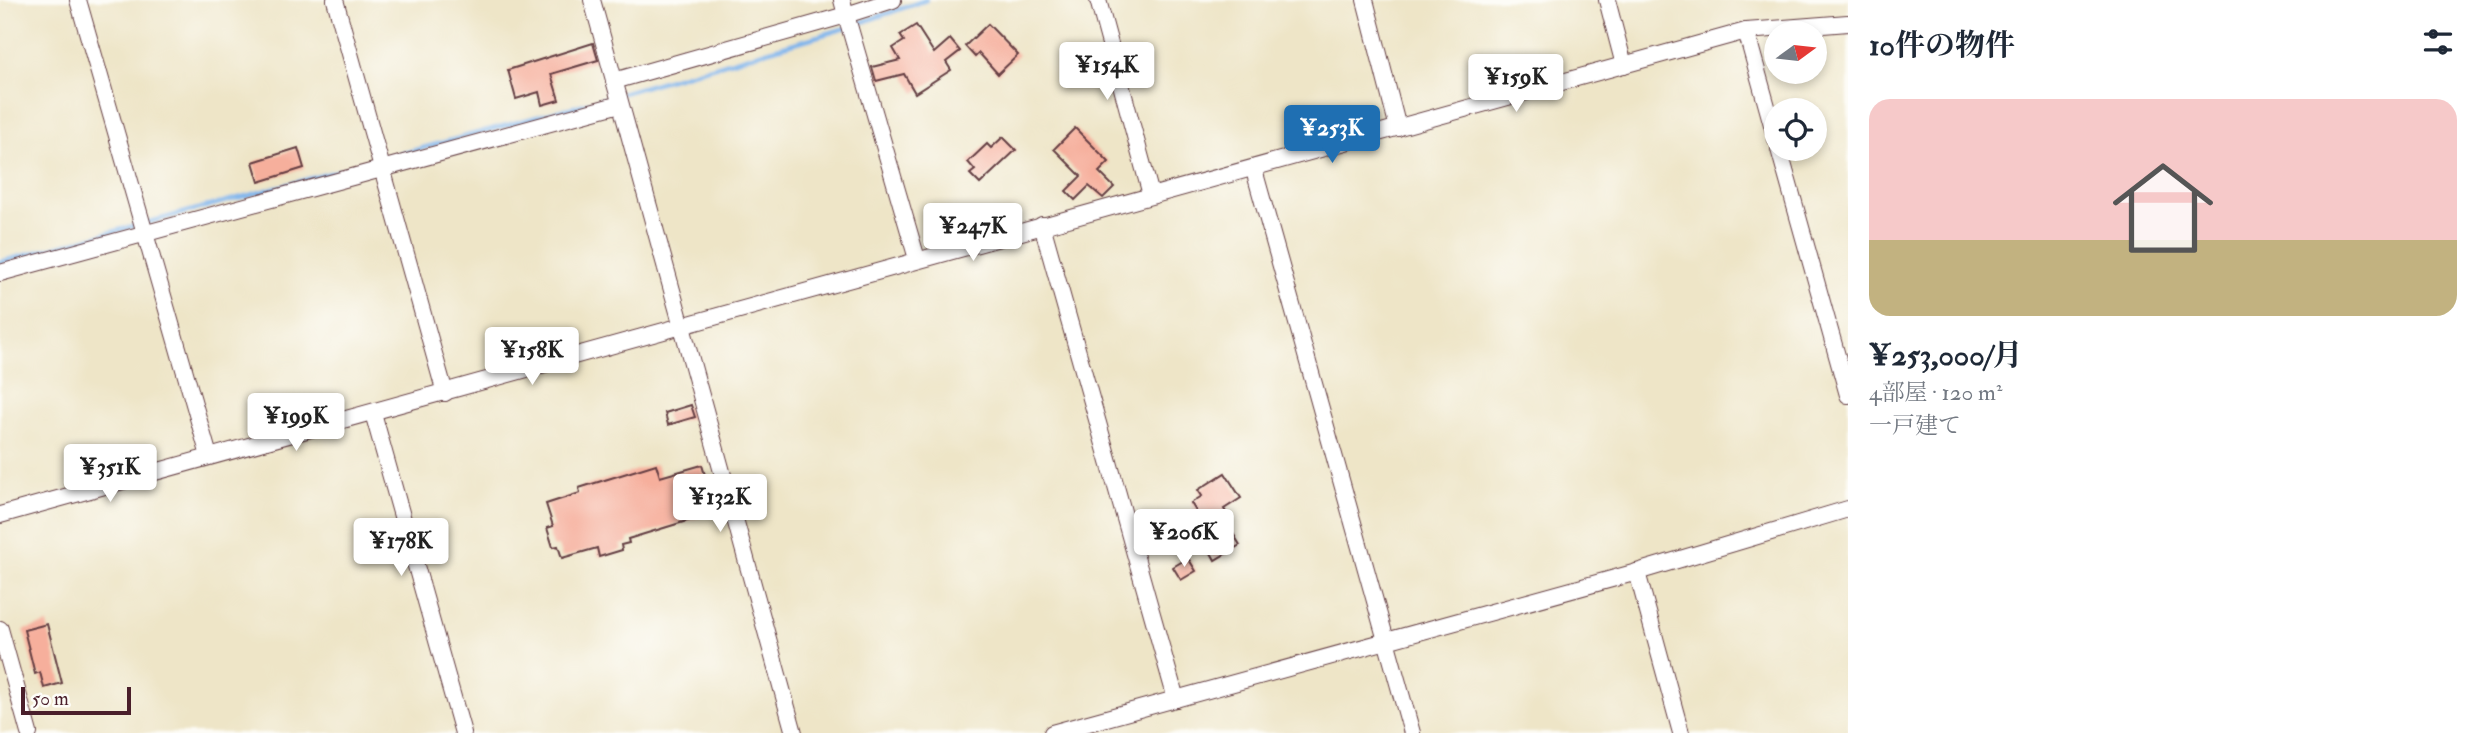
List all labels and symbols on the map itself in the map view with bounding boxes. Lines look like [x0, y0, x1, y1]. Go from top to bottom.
north arrow [1764, 21, 1827, 84]
pin: ¥154K [1058, 42, 1156, 102]
pin: ¥159K [1467, 54, 1565, 114]
pin: ¥253K [1283, 106, 1381, 165]
pin: ¥247K [924, 204, 1022, 263]
pin: ¥158K [483, 328, 581, 387]
pin: ¥199K [247, 393, 345, 453]
pin: ¥351K [61, 444, 159, 504]
pin: ¥132K [671, 475, 769, 534]
pin: ¥206K [1135, 510, 1233, 569]
pin: ¥178K [352, 518, 450, 578]
scale bar [21, 684, 131, 716]

